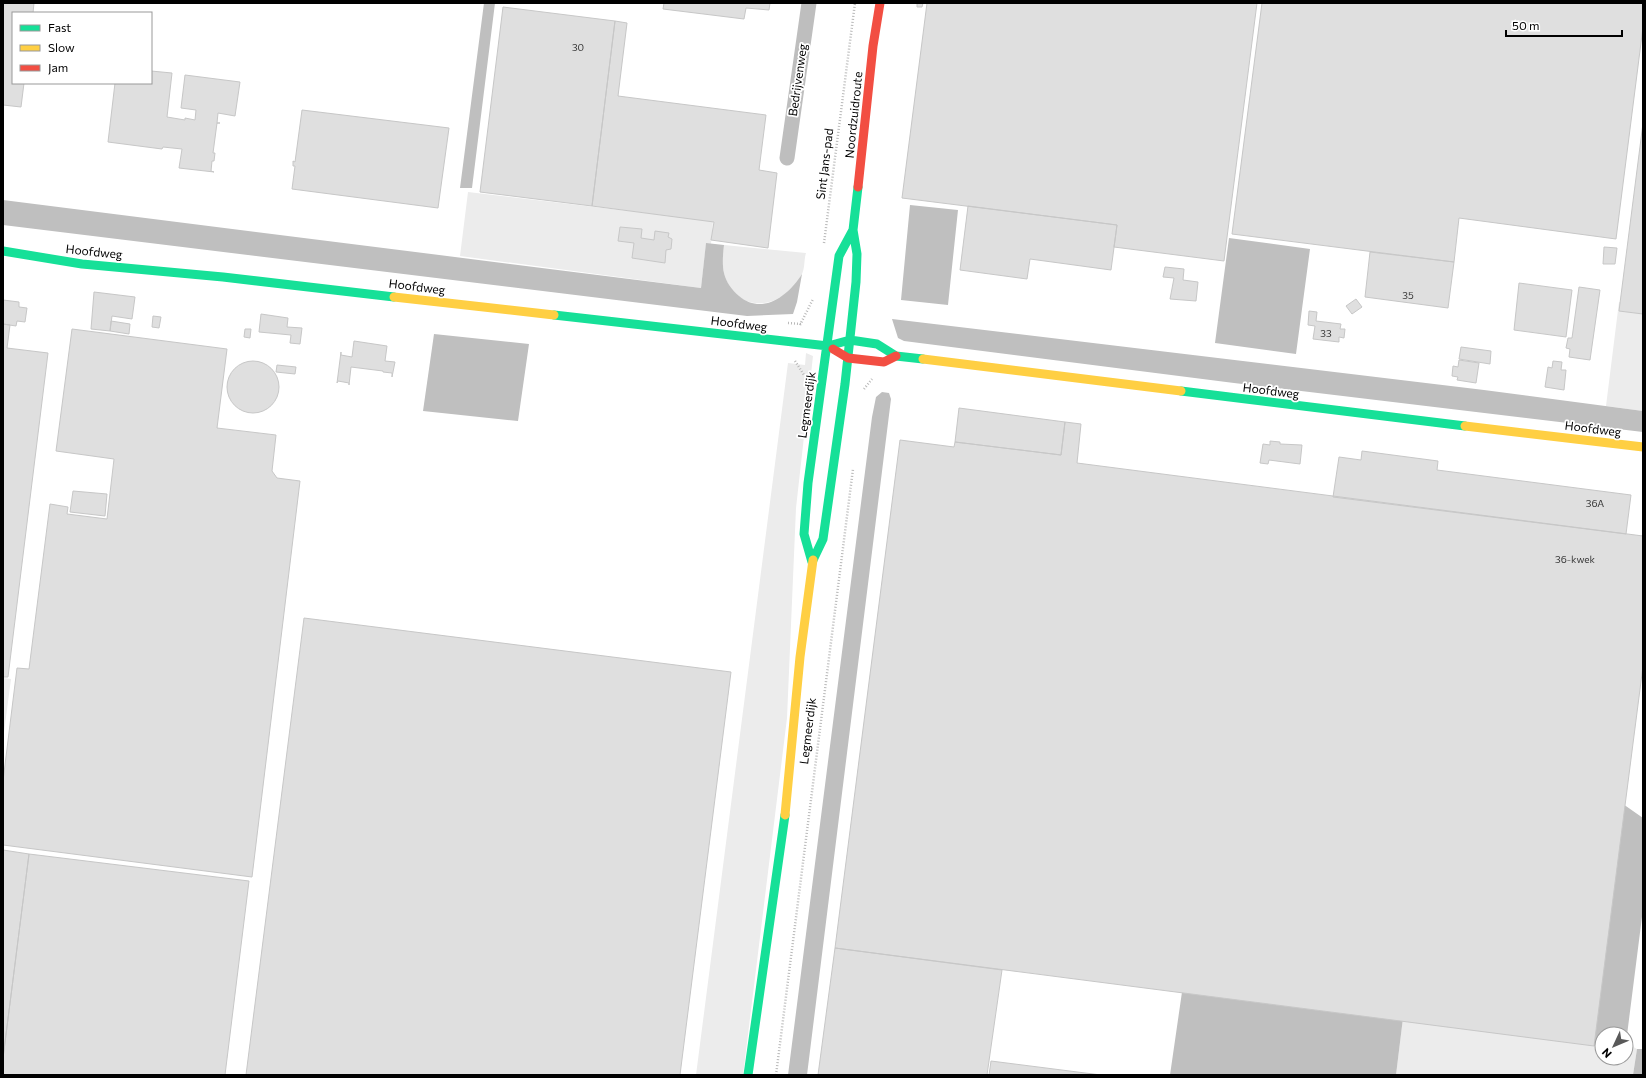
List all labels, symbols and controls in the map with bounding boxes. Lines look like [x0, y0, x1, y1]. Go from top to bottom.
legend [12, 12, 152, 84]
scale bar [1506, 12, 1622, 38]
text: 50 m [1512, 18, 1540, 32]
text: Fast [48, 20, 71, 34]
text: Slow [48, 40, 75, 54]
house number: 30 [572, 41, 584, 53]
street label: Bedrijvenweg [785, 42, 809, 117]
text: Jam [48, 60, 68, 75]
street label: Noordzuidroute [841, 71, 865, 159]
street label: Sint Jans-pad [813, 127, 836, 200]
street label: Hoofdweg [65, 241, 124, 261]
street label: Hoofdweg [388, 276, 447, 296]
house number: 35 [1402, 289, 1414, 301]
street label: Hoofdweg [710, 313, 769, 333]
house number: 33 [1320, 327, 1332, 339]
street label: Legmeerdijk [794, 370, 818, 439]
street label: Hoofdweg [1242, 380, 1301, 400]
street label: Hoofdweg [1564, 418, 1623, 438]
house number: 36A [1586, 497, 1604, 509]
house number: 36-kwek [1555, 553, 1596, 565]
street label: Legmeerdijk [796, 696, 818, 765]
north arrow [1594, 1026, 1634, 1066]
text: N [1599, 1046, 1614, 1061]

